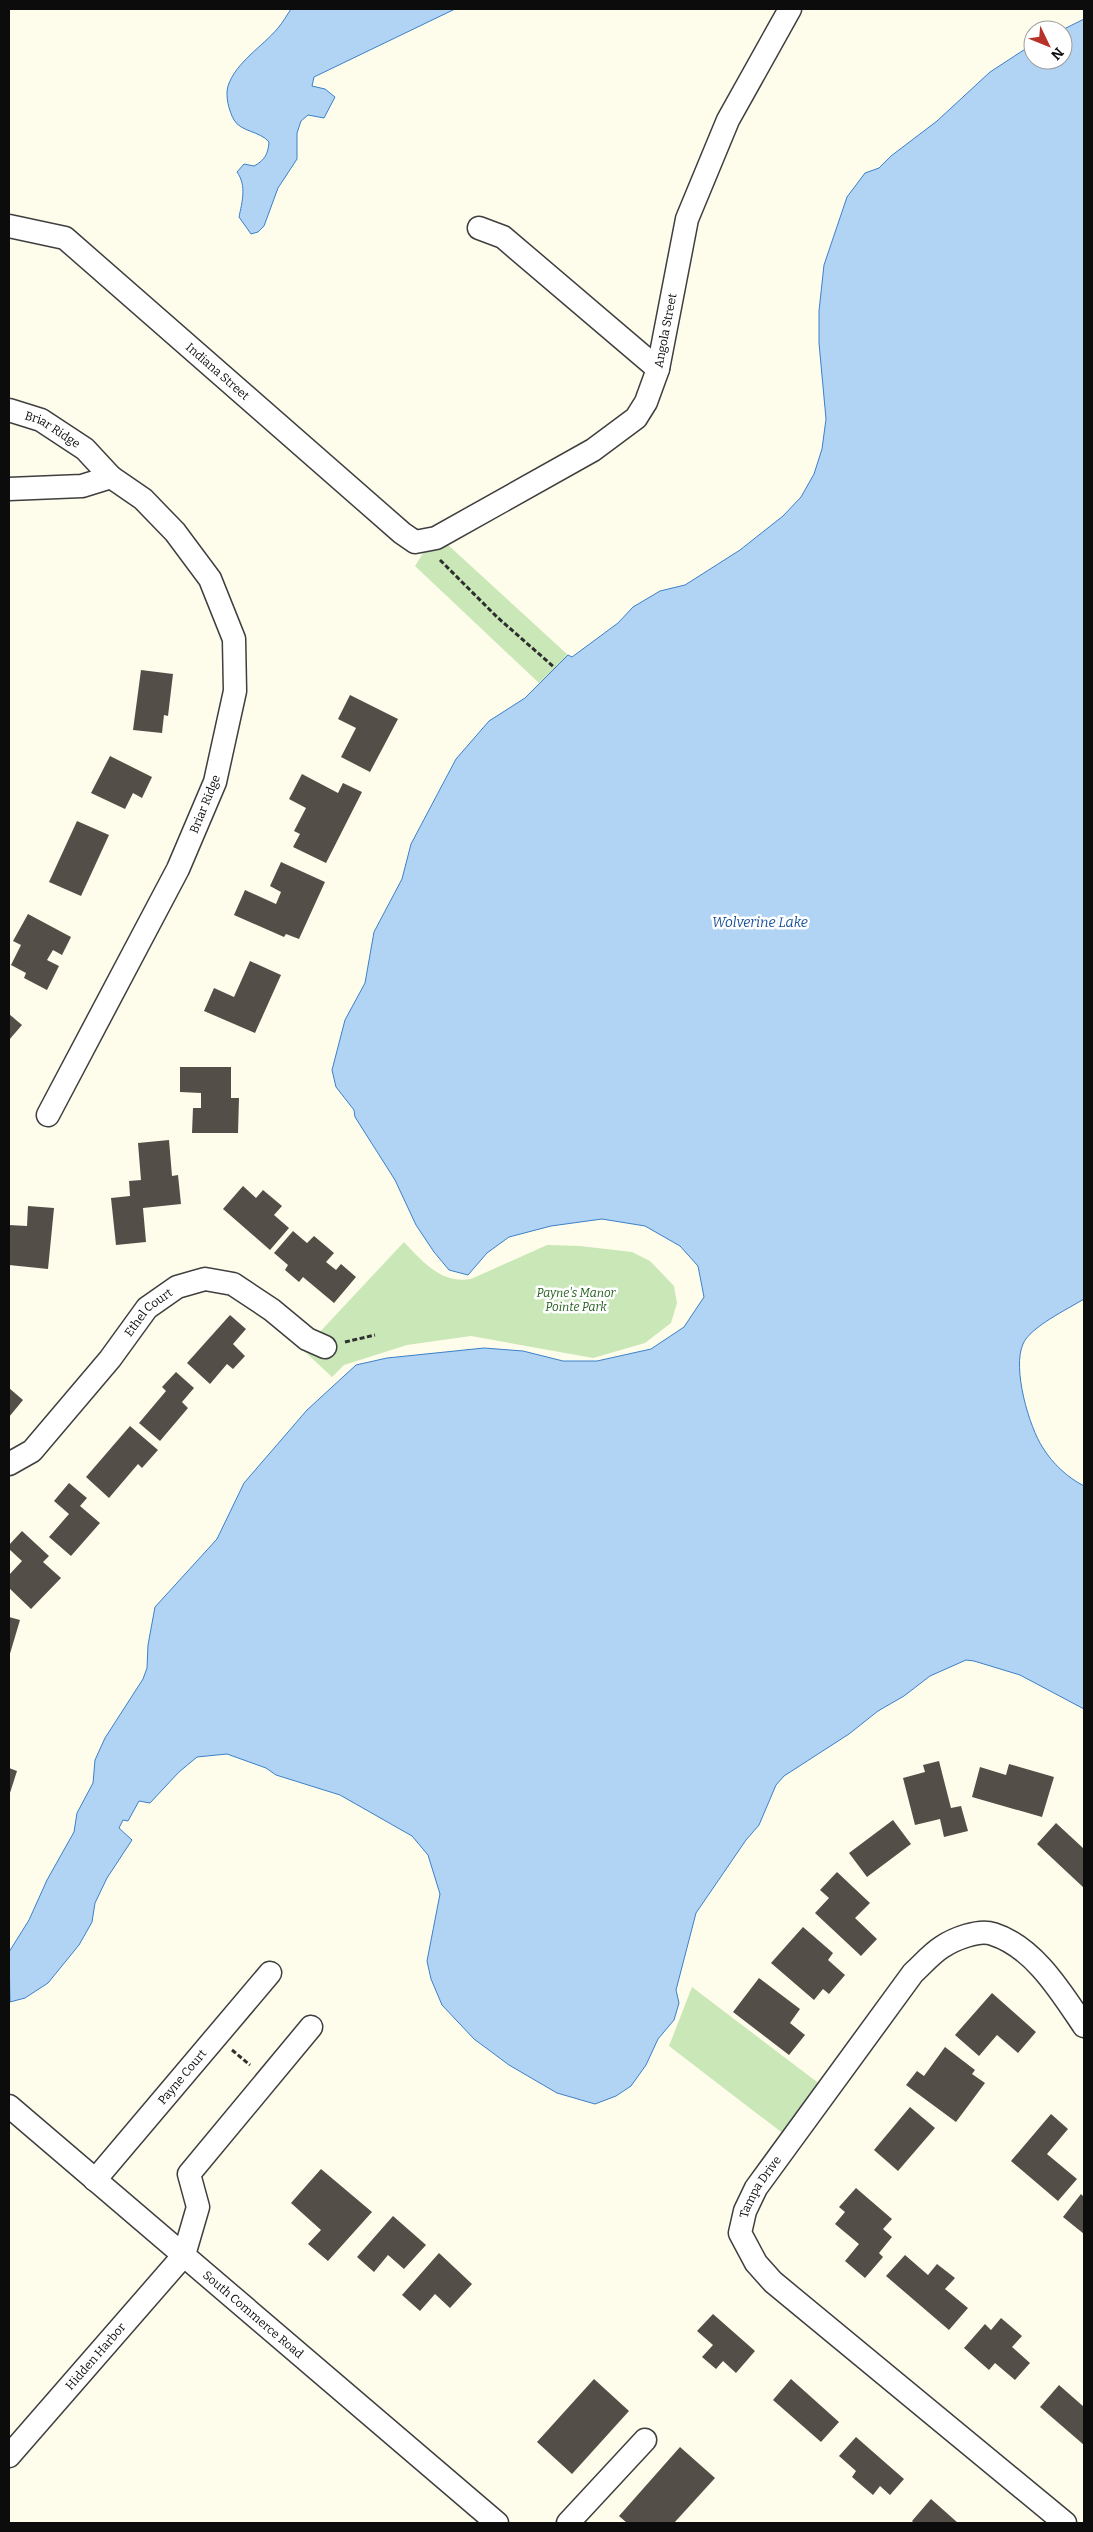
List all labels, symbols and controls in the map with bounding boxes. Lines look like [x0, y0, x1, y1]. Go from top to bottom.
north arrow [1023, 20, 1073, 70]
text: N [1047, 44, 1067, 63]
street label: Angola Street [651, 292, 680, 369]
street label: Indiana Street [183, 340, 253, 403]
street label: Briar Ridge [23, 408, 83, 451]
street label: Briar Ridge [187, 773, 223, 835]
water label: Wolverine Lake [712, 914, 808, 931]
street label: Ethel Court [122, 1285, 176, 1339]
park label: Payne's Manor Pointe Park [536, 1286, 617, 1314]
street label: Payne Court [155, 2046, 210, 2107]
street label: Tampa Drive [737, 2153, 784, 2219]
street label: South Commerce Road [200, 2268, 306, 2361]
street label: Hidden Harbor [63, 2320, 129, 2393]

